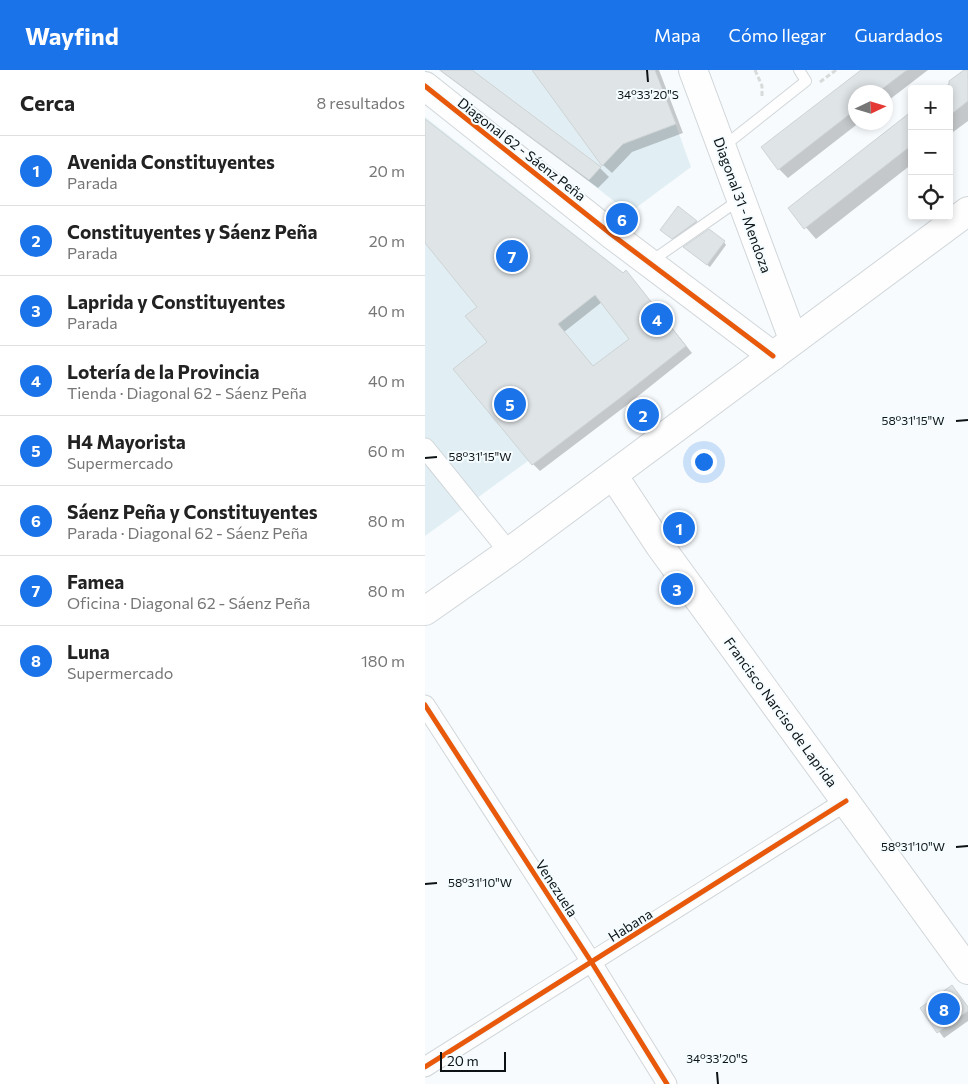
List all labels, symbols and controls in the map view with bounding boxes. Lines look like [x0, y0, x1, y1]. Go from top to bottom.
text: Wayfind [25, 21, 119, 50]
text: Mapa [654, 24, 701, 46]
text: Cómo llegar [729, 24, 826, 46]
text: Guardados [854, 24, 943, 46]
north arrow [848, 85, 893, 130]
map controls [908, 85, 953, 220]
button: + [908, 85, 953, 130]
text: 34°33'20"S [617, 87, 679, 101]
text: Cerca [20, 90, 75, 115]
text: 8 resultados [317, 93, 405, 112]
street label: Diagonal 62 - Sáenz Peña [455, 94, 589, 204]
button: − [908, 130, 953, 175]
street label: Diagonal 31 - Mendoza [710, 135, 776, 275]
text: Avenida Constituyentes [67, 150, 275, 173]
text: 1 [32, 161, 40, 180]
text: 20 m [369, 161, 405, 180]
text: Parada [67, 173, 118, 192]
button: locate [908, 175, 953, 220]
pin: 6 [606, 200, 638, 238]
text: Constituyentes y Sáenz Peña [67, 220, 318, 243]
text: 2 [31, 231, 41, 250]
text: 20 m [369, 231, 405, 250]
pin: 7 [496, 237, 528, 275]
text: Parada [67, 243, 118, 262]
text: Laprida y Constituyentes [67, 290, 285, 313]
pin: 4 [641, 300, 673, 338]
text: 3 [31, 301, 41, 320]
text: 40 m [368, 301, 405, 320]
text: Parada [67, 313, 118, 332]
text: Lotería de la Provincia [67, 360, 260, 383]
text: 4 [31, 371, 41, 390]
text: 40 m [368, 371, 405, 390]
text: Tienda · Diagonal 62 - Sáenz Peña [67, 383, 307, 402]
pin: 5 [494, 385, 526, 423]
pin: 2 [627, 396, 659, 434]
text: 58°31'15"W [882, 413, 944, 427]
text: H4 Mayorista [67, 430, 186, 453]
text: 5 [31, 441, 41, 460]
text: 60 m [368, 441, 405, 460]
text: 58°31'15"W [449, 449, 511, 463]
your location [691, 449, 717, 475]
text: Supermercado [67, 453, 173, 472]
text: Sáenz Peña y Constituyentes [67, 500, 318, 523]
pin: 1 [663, 509, 695, 547]
text: 6 [31, 511, 41, 530]
text: 80 m [368, 511, 405, 530]
text: Parada · Diagonal 62 - Sáenz Peña [67, 523, 308, 542]
text: Famea [67, 570, 124, 593]
pin: 3 [661, 570, 693, 608]
text: 7 [32, 581, 40, 600]
text: 80 m [368, 581, 405, 600]
text: Oficina · Diagonal 62 - Sáenz Peña [67, 593, 310, 612]
street label: Francisco Narciso de Laprida [721, 634, 841, 790]
text: Luna [67, 640, 110, 663]
text: 8 [31, 651, 41, 670]
text: 180 m [361, 651, 405, 670]
text: Supermercado [67, 663, 173, 682]
text: 58°31'10"W [881, 839, 945, 853]
street label: Venezuela [532, 856, 582, 920]
text: 58°31'10"W [448, 875, 512, 889]
street label: Habana [605, 905, 655, 945]
pin: 8 [928, 990, 960, 1028]
scale bar [440, 1049, 506, 1072]
text: 34°33'20"S [686, 1051, 748, 1065]
text: 20 m [447, 1052, 479, 1069]

